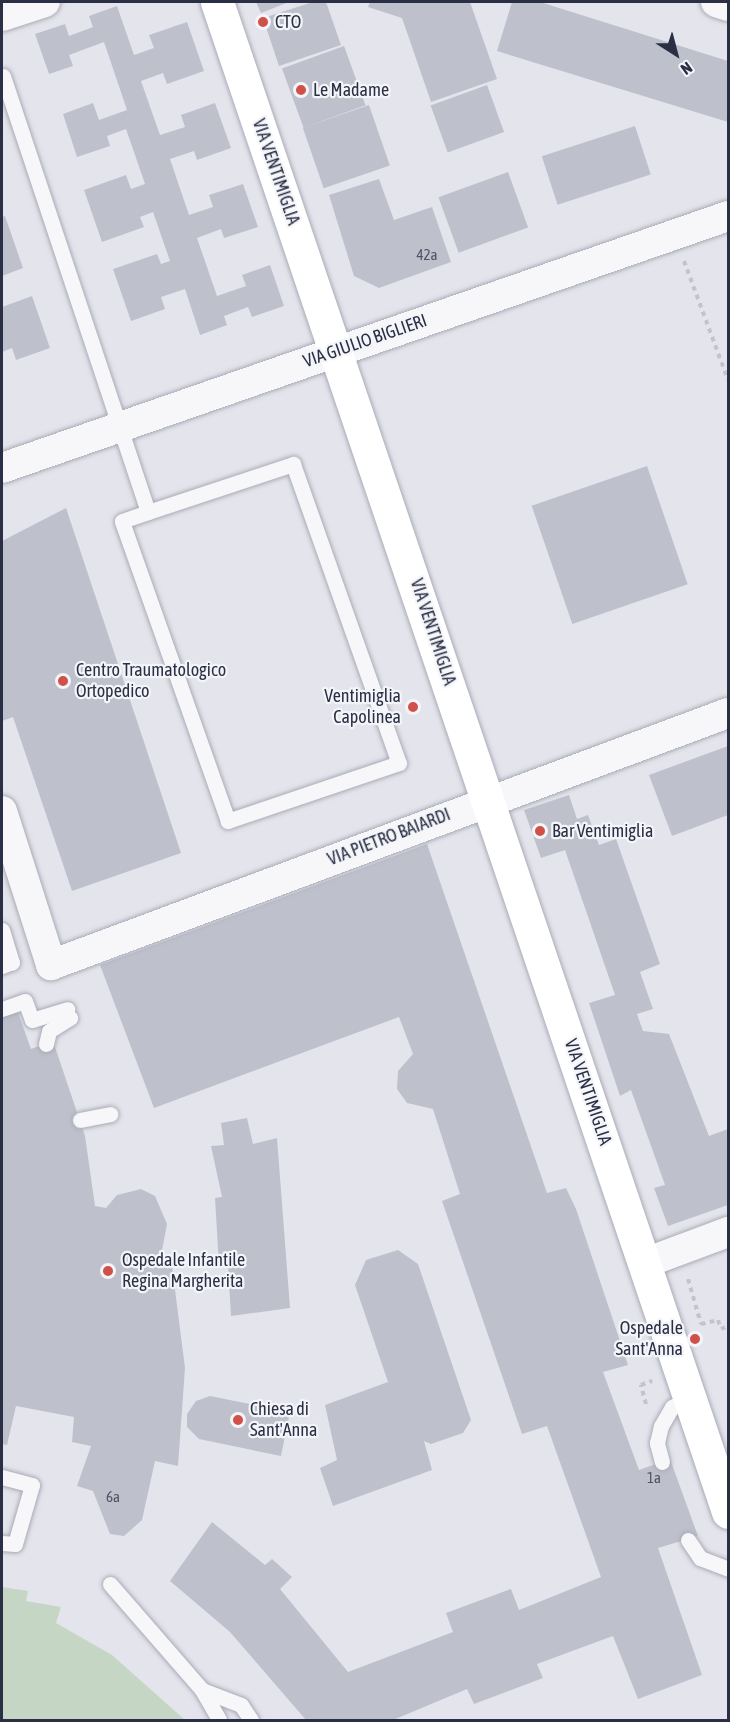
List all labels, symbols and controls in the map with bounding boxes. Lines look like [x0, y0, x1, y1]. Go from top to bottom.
place label: CTO [275, 11, 301, 33]
marker: CTO [256, 15, 270, 29]
north arrow [646, 24, 706, 84]
text: N [677, 58, 696, 79]
place label: Le Madame [313, 79, 389, 101]
marker: Le Madame [294, 83, 308, 97]
street label: VIA VENTIMIGLIA [248, 116, 304, 228]
house number: 42a [416, 246, 438, 264]
street label: VIA GIULIO BIGLIERI [300, 310, 430, 372]
street label: VIA VENTIMIGLIA [406, 576, 460, 688]
place label: Centro Traumatologico Ortopedico [76, 660, 226, 702]
marker: Centro Traumatologico Ortopedico [54, 672, 72, 690]
place label: Ventimiglia Capolinea [324, 686, 401, 728]
marker: Ventimiglia Capolinea [406, 700, 420, 714]
street label: VIA PIETRO BAIARDI [324, 804, 454, 870]
place label: Bar Ventimiglia [552, 820, 653, 842]
marker: Bar Ventimiglia [533, 824, 547, 838]
street label: VIA VENTIMIGLIA [560, 1036, 616, 1148]
place label: Ospedale Infantile Regina Margherita [122, 1250, 245, 1292]
marker: Ospedale Infantile Regina Margherita [99, 1262, 117, 1280]
place label: Ospedale Sant'Anna [616, 1318, 683, 1360]
marker: Ospedale Sant'Anna [688, 1332, 702, 1346]
place label: Chiesa di Sant'Anna [250, 1399, 317, 1442]
marker: Chiesa di Sant'Anna [231, 1413, 245, 1427]
house number: 1a [647, 1469, 661, 1487]
house number: 6a [106, 1488, 120, 1506]

